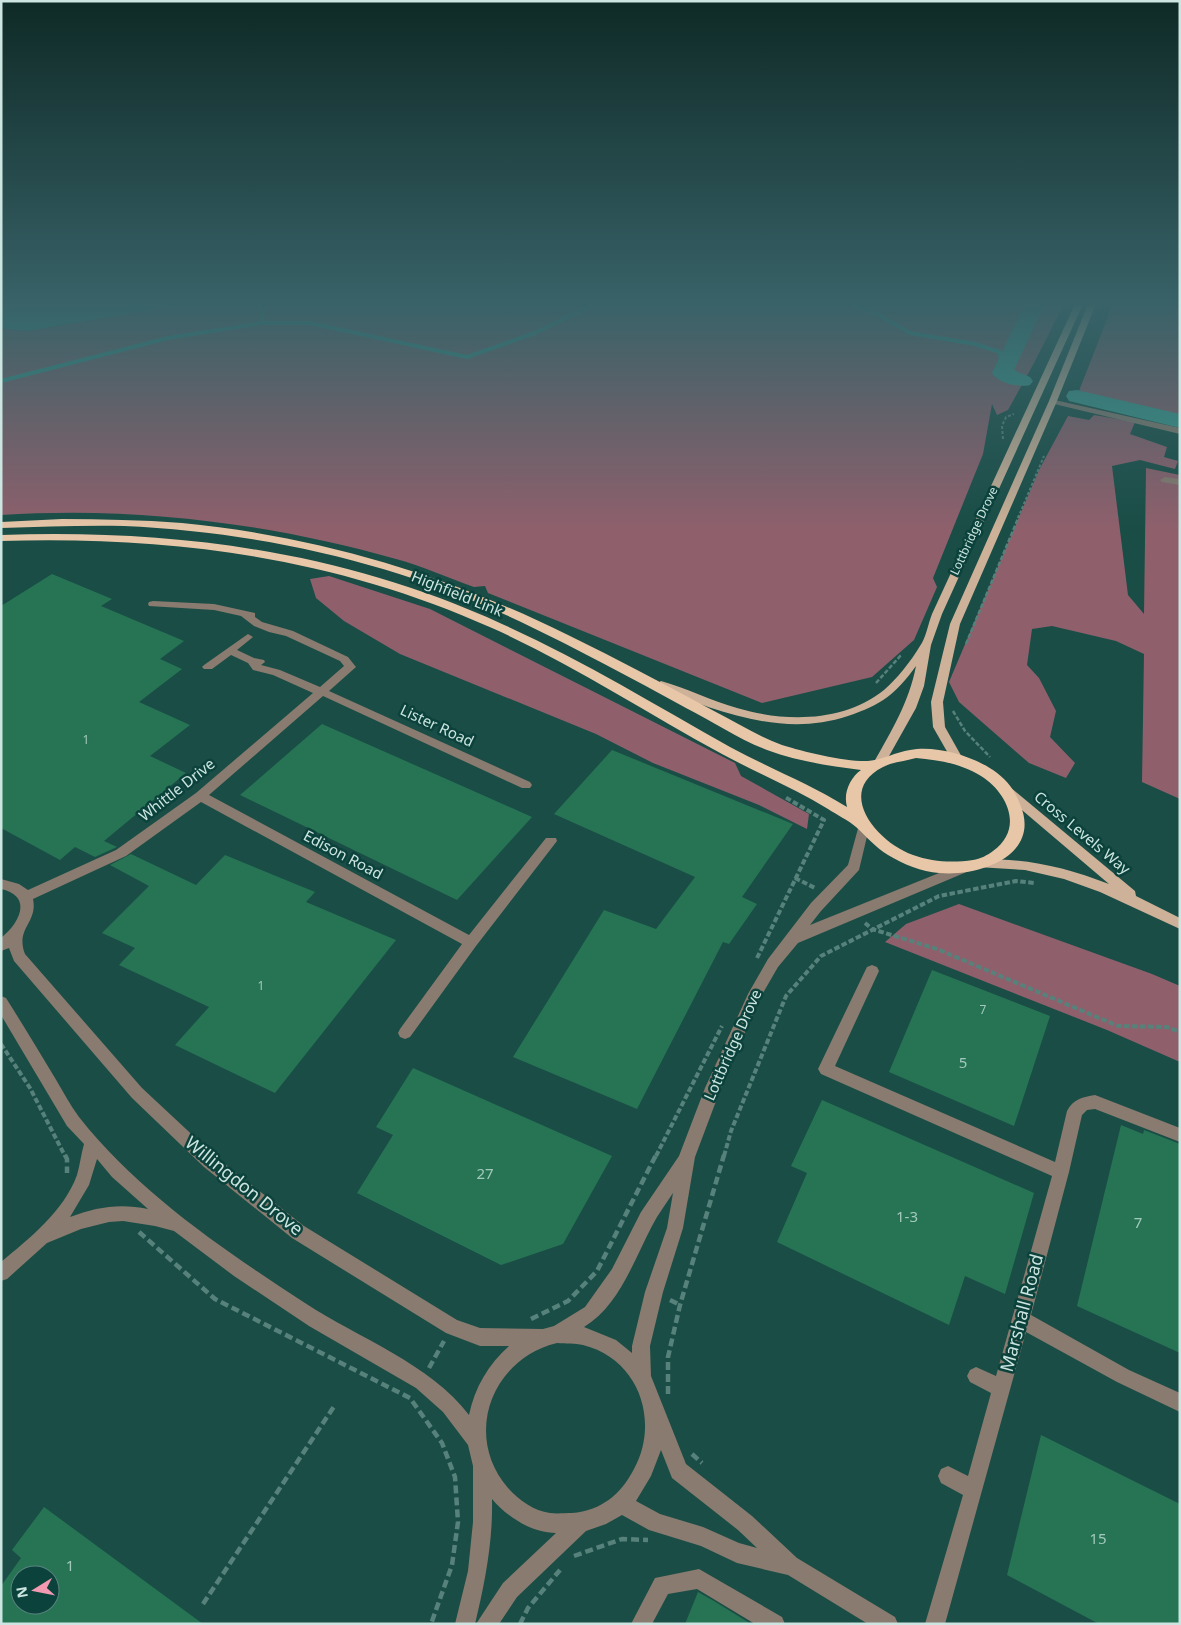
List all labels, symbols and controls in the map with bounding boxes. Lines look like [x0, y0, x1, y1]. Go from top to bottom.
street label: Lottbridge Drove [946, 484, 1002, 578]
street label: Highfield Link [409, 566, 506, 621]
street label: Lister Road [397, 699, 477, 751]
house number: 1 [83, 731, 89, 748]
street label: Whittle Drive [134, 753, 218, 825]
street label: Cross Levels Way [1030, 786, 1135, 879]
street label: Edison Road [300, 825, 387, 883]
house number: 1 [258, 977, 264, 994]
street label: Lottbridge Drove [699, 986, 766, 1103]
house number: 7 [980, 1001, 987, 1018]
house number: 5 [959, 1052, 967, 1072]
street label: Willingdon Drove [181, 1130, 309, 1240]
house number: 27 [476, 1163, 494, 1183]
house number: 1-3 [896, 1206, 918, 1226]
house number: 7 [1134, 1212, 1142, 1232]
street label: Marshall Road [994, 1251, 1048, 1374]
house number: 15 [1089, 1528, 1107, 1548]
house number: 1 [66, 1555, 74, 1575]
north arrow [10, 1565, 60, 1615]
text: N [11, 1585, 32, 1600]

